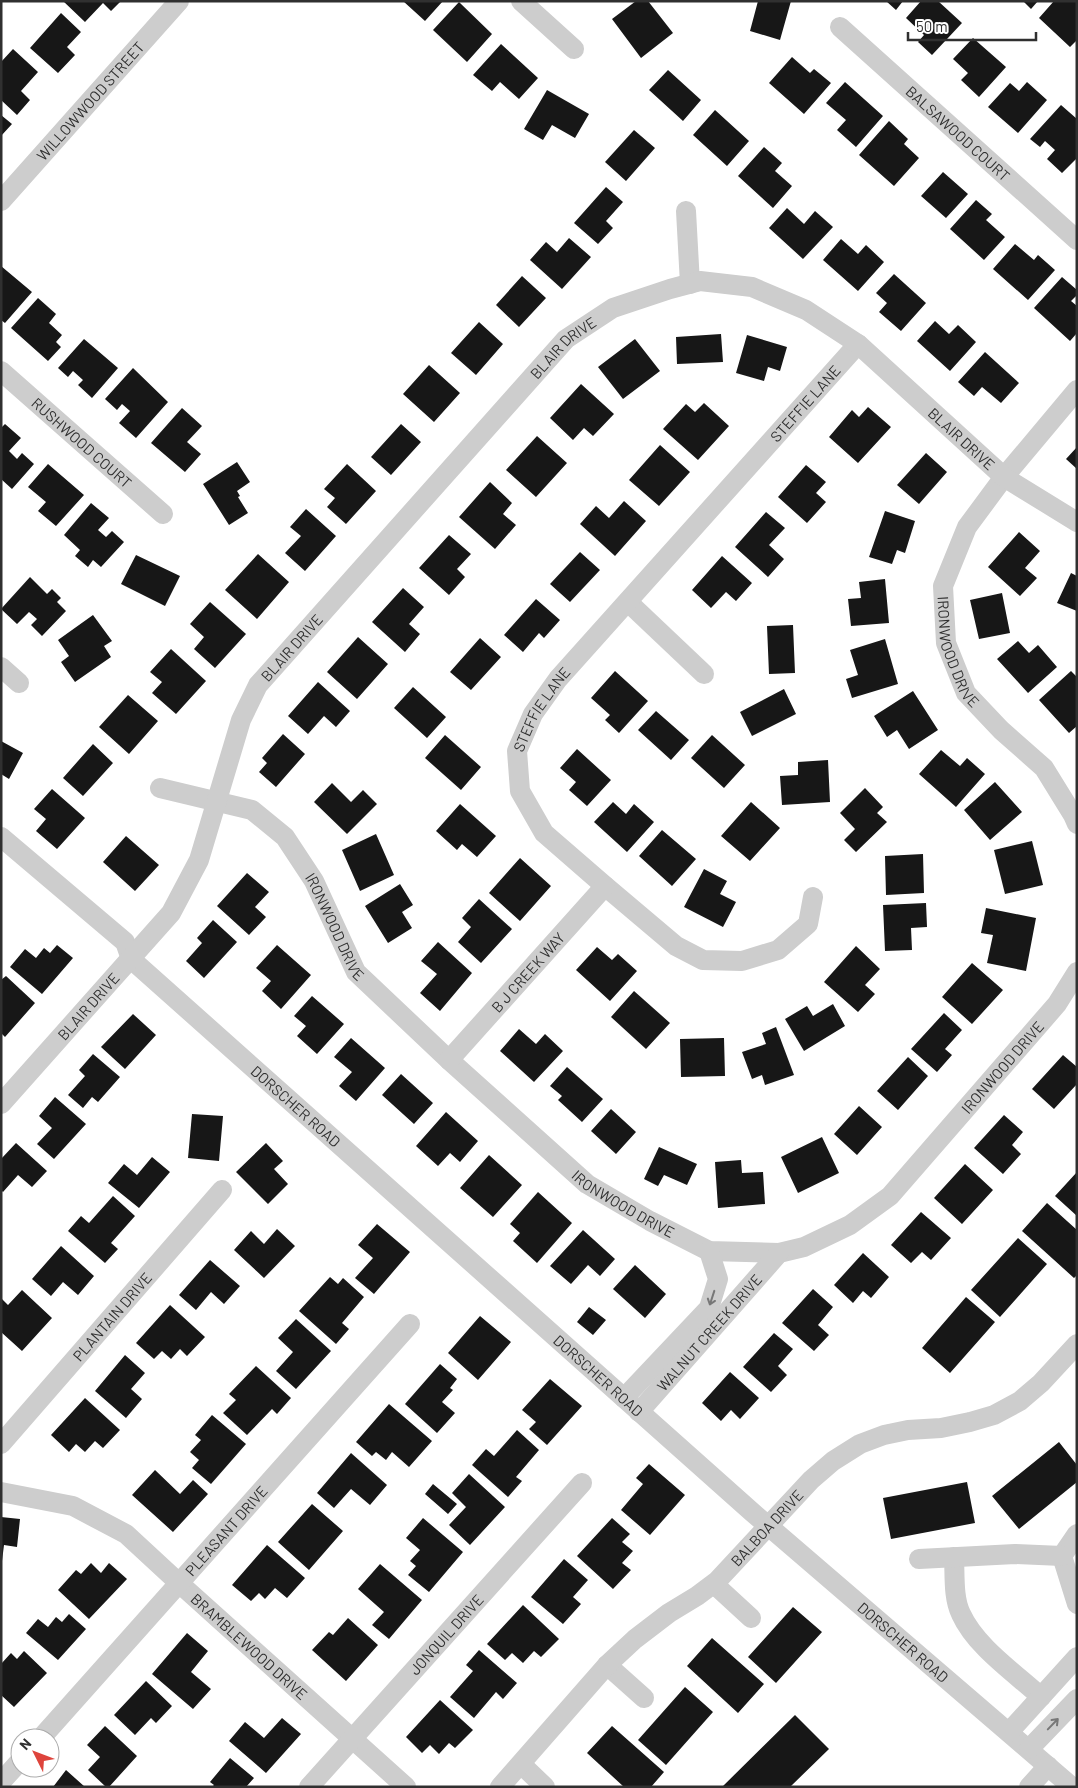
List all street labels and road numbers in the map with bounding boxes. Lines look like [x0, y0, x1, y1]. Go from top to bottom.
street label: WILLOWWOOD STREET [32, 38, 148, 164]
street label: BALSAWOOD COURT [903, 82, 1014, 185]
street label: BLAIR DRIVE [526, 313, 599, 382]
street label: STEFFIE LANE [766, 361, 844, 445]
street label: RUSHWOOD COURT [28, 394, 136, 491]
street label: BLAIR DRIVE [925, 404, 999, 473]
street label: IRONWOOD DRIVE [935, 596, 983, 711]
street label: BLAIR DRIVE [257, 610, 326, 685]
street label: STEFFIE LANE [509, 663, 574, 754]
street label: IRONWOOD DRIVE [302, 869, 368, 984]
street label: B J CREEK WAY [487, 929, 568, 1016]
street label: BLAIR DRIVE [54, 969, 123, 1043]
street label: IRONWOOD DRIVE [957, 1017, 1047, 1117]
street label: DORSCHER ROAD [248, 1061, 344, 1150]
street label: IRONWOOD DRIVE [568, 1166, 678, 1241]
street label: PLANTAIN DRIVE [69, 1269, 155, 1364]
street label: WALNUT CREEK DRIVE [653, 1270, 765, 1395]
street label: DORSCHER ROAD [550, 1331, 647, 1420]
street label: PLEASANT DRIVE [181, 1482, 271, 1579]
street label: BALBOA DRIVE [727, 1486, 807, 1569]
street label: BRAMBLEWOOD DRIVE [187, 1589, 311, 1703]
street label: JONQUIL DRIVE [405, 1591, 487, 1678]
street label: DORSCHER ROAD [854, 1598, 952, 1686]

